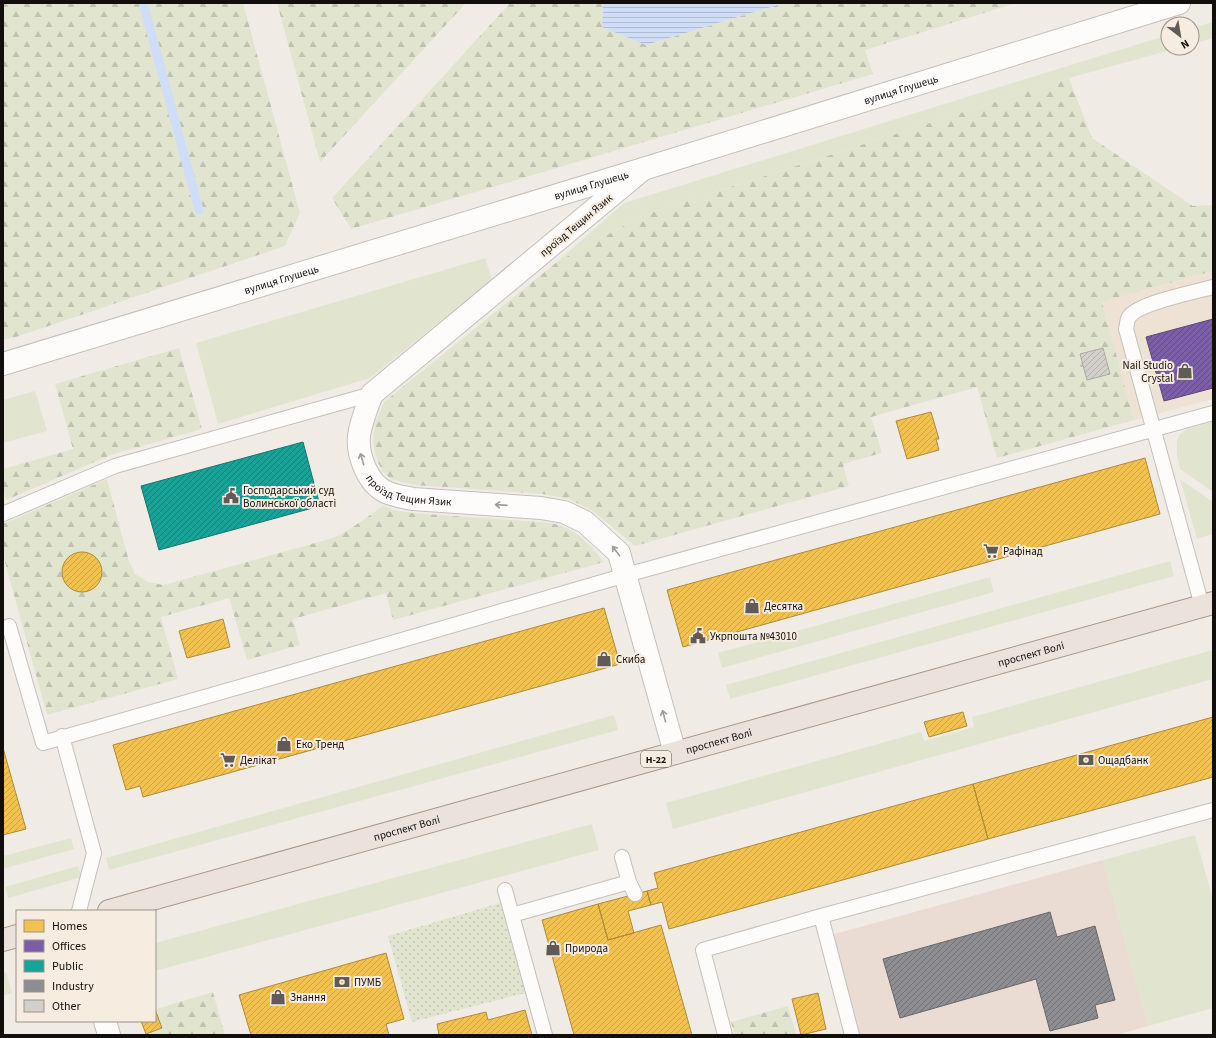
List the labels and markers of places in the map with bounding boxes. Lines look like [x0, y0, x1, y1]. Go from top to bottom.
place label: Nail Studio Crystal [1123, 358, 1173, 386]
shop icon: Nail Studio Crystal [1176, 362, 1194, 380]
place label: Господарський суд Волинської області [243, 483, 336, 511]
public building icon: Господарський суд Волинської області [222, 487, 240, 505]
supermarket icon: Рафінад [982, 542, 1000, 560]
place label: Рафінад [1003, 544, 1043, 559]
shop icon: Десятка [743, 597, 761, 615]
place label: Десятка [764, 599, 803, 614]
public building icon: Укрпошта №43010 [689, 627, 707, 645]
place label: Укрпошта №43010 [710, 629, 797, 644]
shop icon: Скиба [595, 650, 613, 668]
place label: Скиба [616, 652, 645, 667]
shop icon: Еко Тренд [275, 735, 293, 753]
place label: Еко Тренд [296, 737, 344, 752]
supermarket icon: Делікат [219, 751, 237, 769]
bank icon: Ощадбанк [1077, 751, 1095, 769]
place label: Делікат [240, 753, 277, 768]
place label: Ощадбанк [1098, 753, 1149, 768]
shop icon: Природа [544, 939, 562, 957]
place label: Природа [565, 941, 608, 956]
bank icon: ПУМБ [333, 973, 351, 991]
place label: ПУМБ [354, 975, 381, 990]
shop icon: Знання [269, 988, 287, 1006]
place label: Знання [290, 990, 326, 1005]

